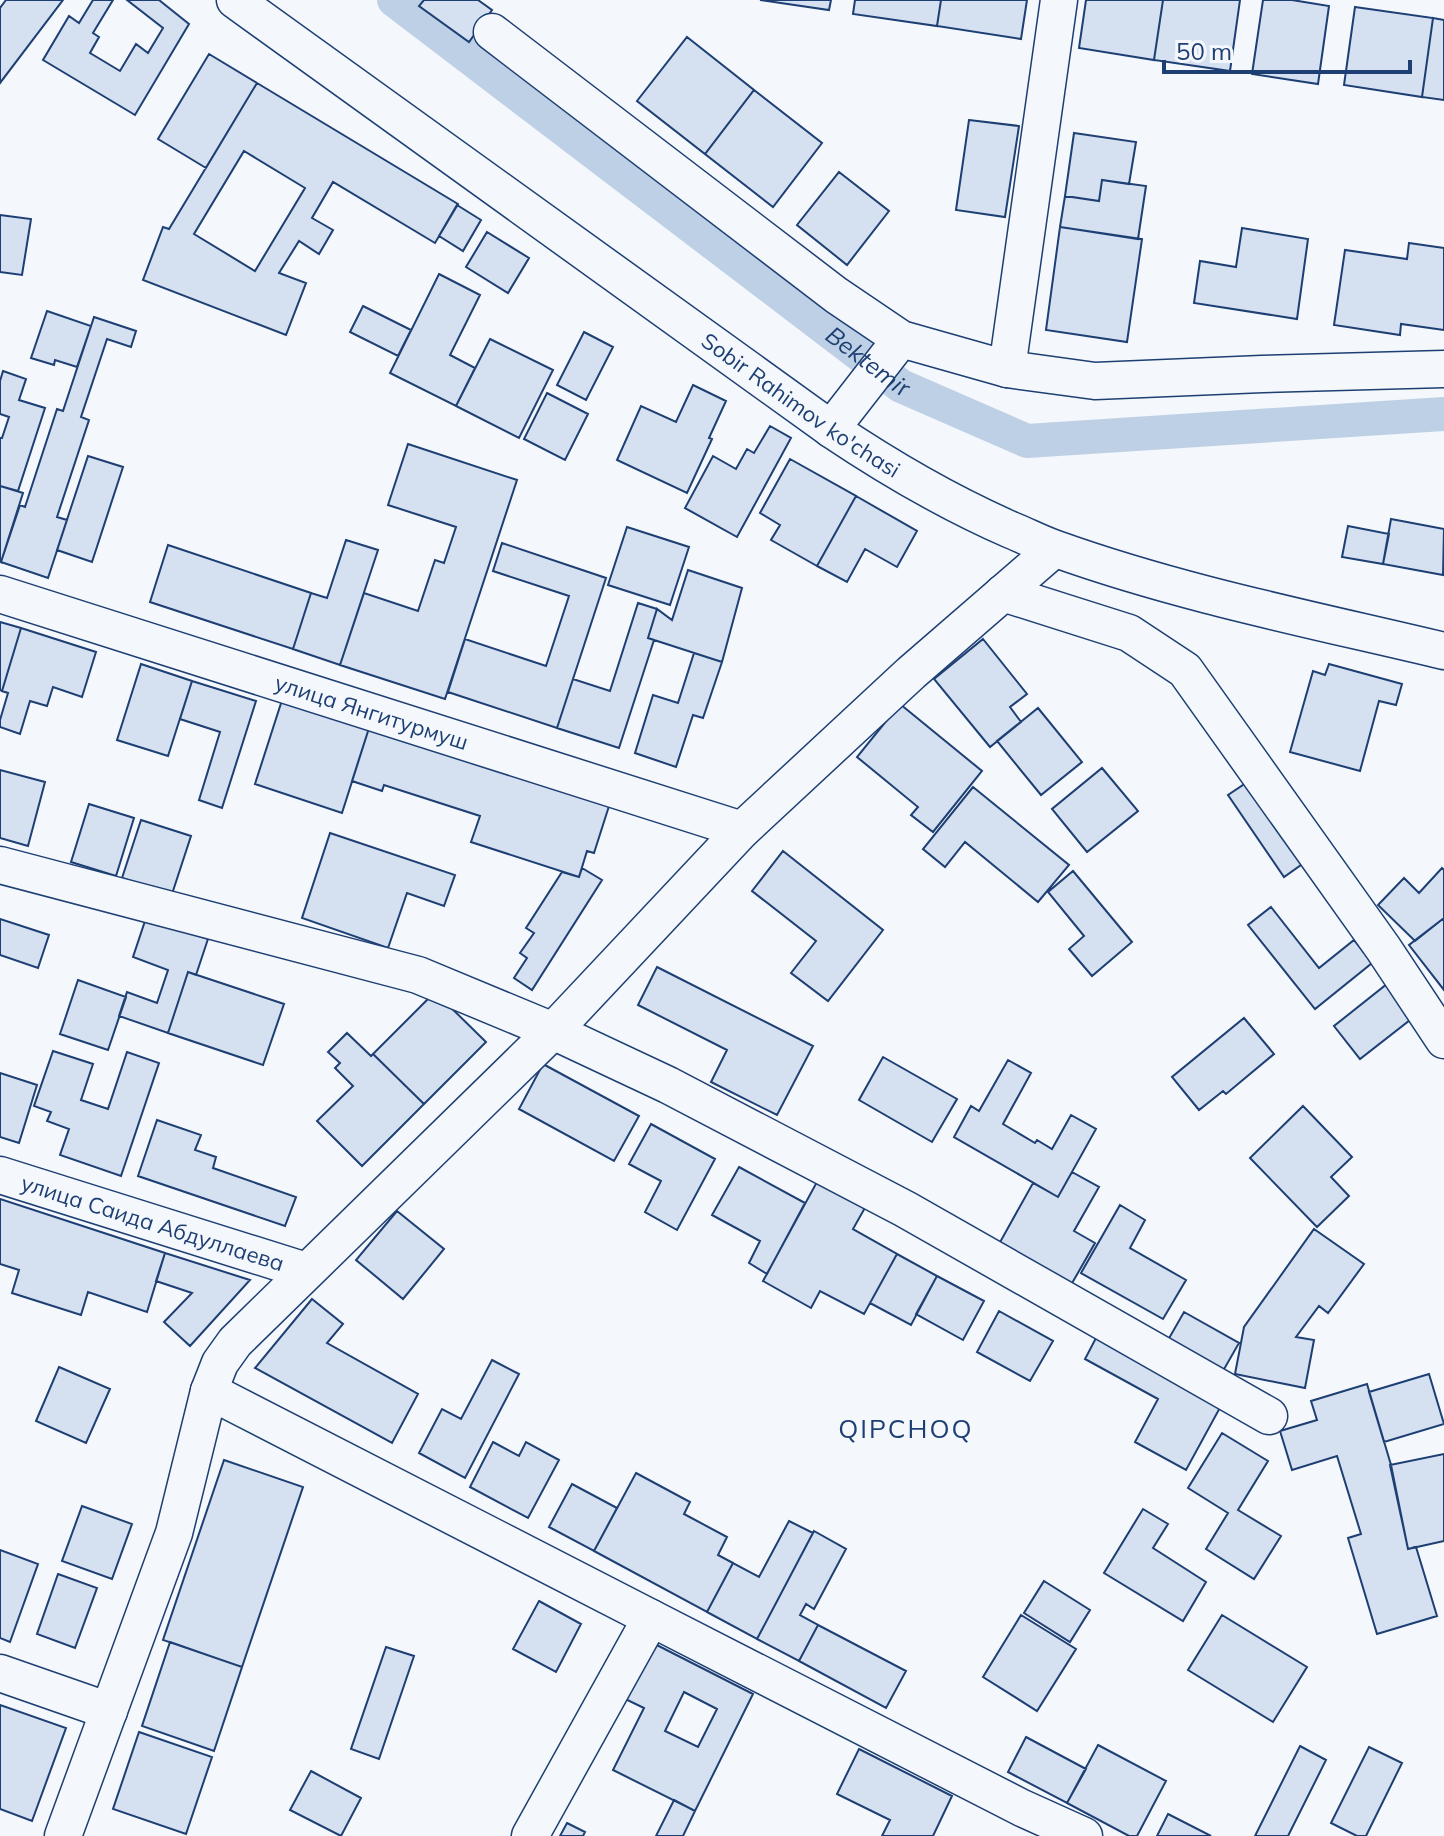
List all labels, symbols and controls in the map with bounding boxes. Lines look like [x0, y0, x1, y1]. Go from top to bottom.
scale bar [1164, 24, 1410, 74]
text: 50 m [1176, 36, 1232, 66]
water label: Bektemir [820, 319, 915, 403]
street label: Sobir Rahimov ko'chasi [696, 326, 905, 484]
street label: улица Янгитурмуш [272, 668, 472, 756]
street label: улица Саида Абдуллаева [18, 1169, 288, 1277]
district label: QIPCHOQ [838, 1412, 974, 1445]

